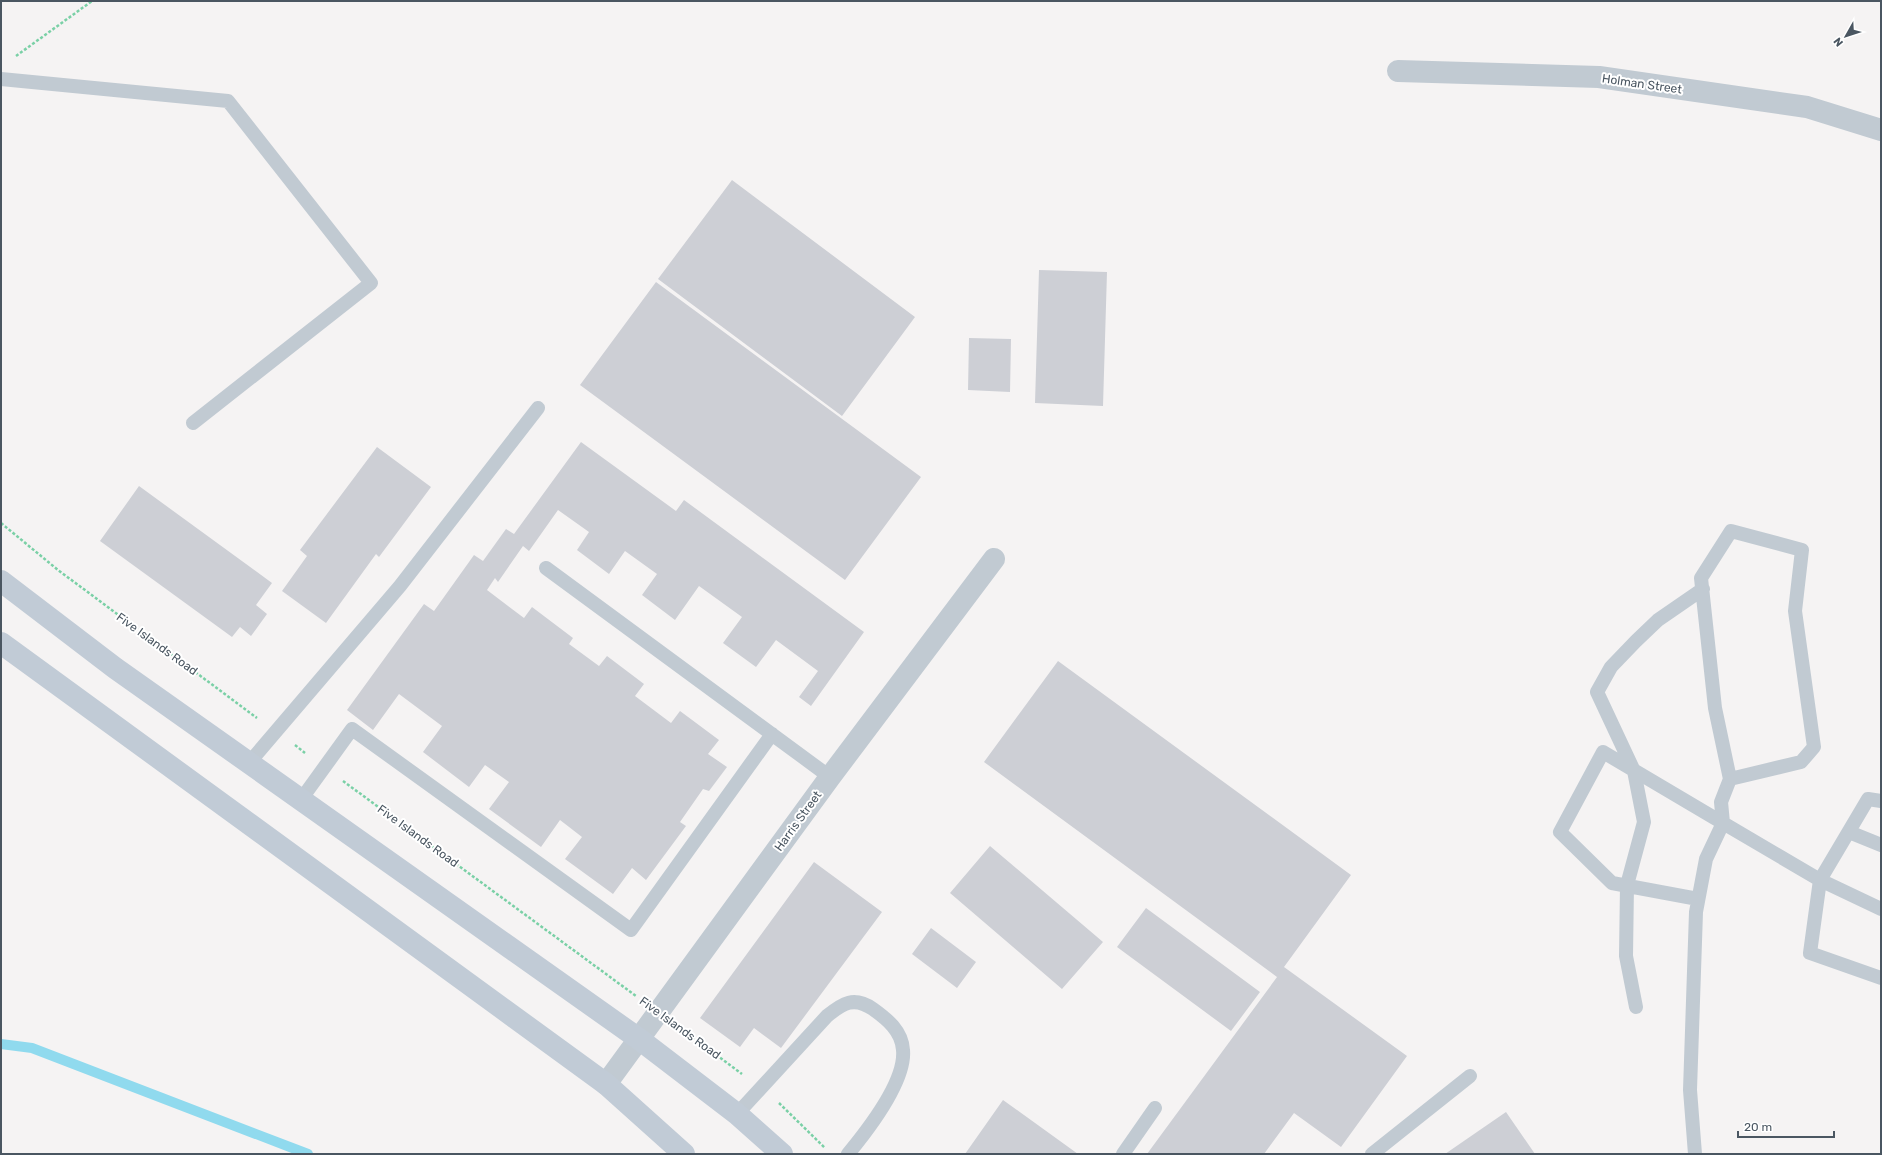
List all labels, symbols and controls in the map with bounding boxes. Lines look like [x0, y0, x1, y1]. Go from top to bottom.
north arrow [1826, 16, 1866, 56]
text: N [1831, 35, 1846, 49]
street label: Holman Street [1601, 71, 1683, 97]
street label: Five Islands Road [114, 610, 200, 678]
street label: Harris Street [771, 788, 825, 854]
street label: Five Islands Road [375, 802, 461, 870]
street label: Five Islands Road [637, 994, 723, 1062]
scale bar [1738, 1113, 1834, 1139]
text: 20 m [1744, 1120, 1772, 1134]

